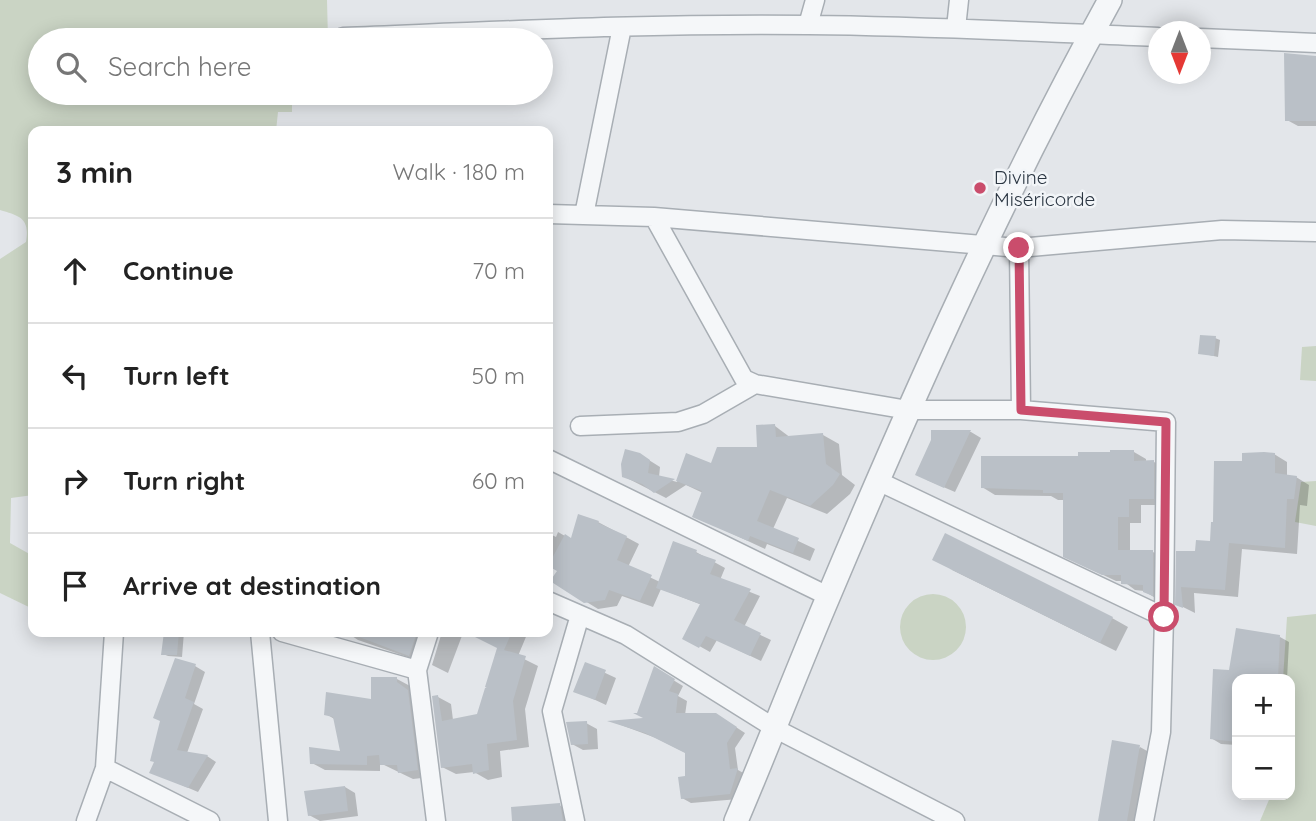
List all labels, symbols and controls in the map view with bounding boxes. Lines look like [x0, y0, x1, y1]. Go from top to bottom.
north arrow [1148, 21, 1211, 84]
search box [28, 28, 553, 105]
icon: search [52, 48, 90, 86]
text: Search here [108, 50, 252, 83]
text: 3 min [56, 153, 133, 191]
text: Walk · 180 m [393, 157, 525, 186]
place label: Divine Miséricorde [994, 165, 1095, 211]
marker: Divine Miséricorde [972, 180, 988, 196]
route end [1003, 232, 1034, 263]
icon: ahead [56, 252, 94, 290]
text: Continue [123, 254, 234, 287]
text: 70 m [472, 256, 525, 285]
icon: left [56, 357, 94, 395]
text: Turn left [123, 359, 230, 392]
text: 50 m [472, 361, 525, 390]
icon: right [56, 462, 94, 500]
text: Turn right [123, 464, 245, 497]
text: 60 m [472, 466, 525, 495]
icon: arrive [56, 567, 94, 605]
text: Arrive at destination [123, 569, 381, 602]
route start [1148, 601, 1179, 632]
map controls [1232, 674, 1295, 800]
button: + [1232, 674, 1295, 737]
button: − [1232, 737, 1295, 800]

